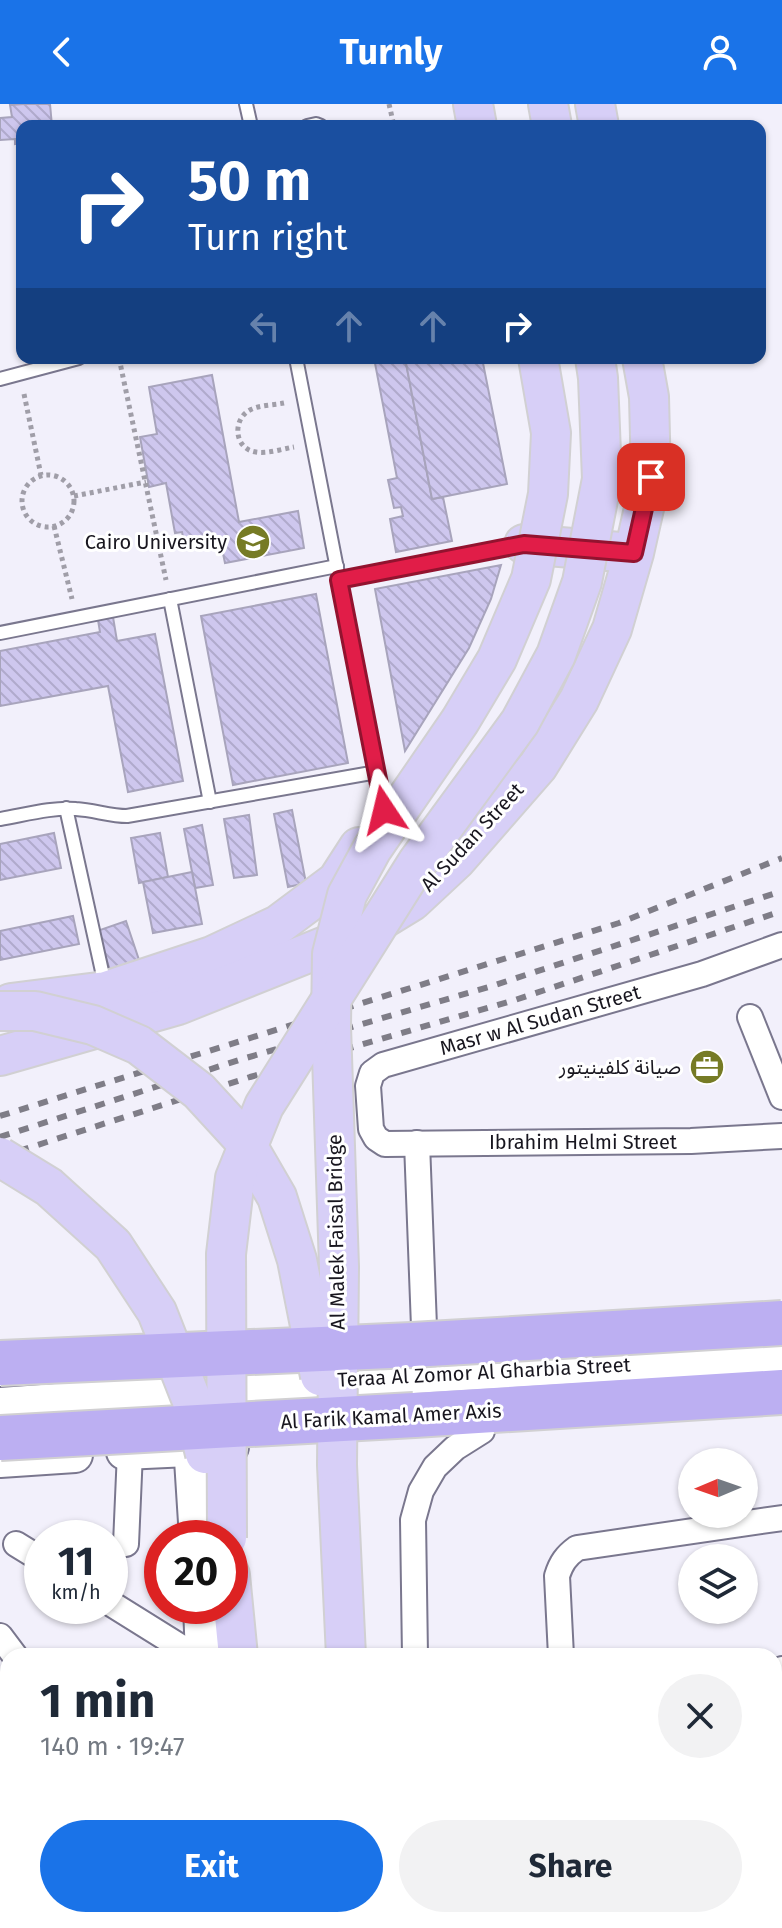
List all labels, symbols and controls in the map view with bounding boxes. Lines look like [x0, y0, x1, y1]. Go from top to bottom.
icon: back [40, 30, 84, 74]
text: Turnly [340, 30, 442, 74]
icon: person [698, 30, 742, 74]
text: 50 m [188, 148, 311, 215]
icon: right [56, 152, 160, 256]
text: Turn right [188, 216, 348, 260]
icon: left [243, 304, 287, 348]
icon: ahead [327, 304, 371, 348]
icon: ahead [411, 304, 455, 348]
icon: right [495, 304, 539, 348]
pin [617, 443, 685, 511]
icon: arrive [629, 455, 673, 499]
school or university icon: Cairo University [234, 523, 272, 561]
place label: Cairo University [85, 530, 227, 554]
position arrow [342, 768, 426, 852]
street label: Al Sudan Street [416, 777, 529, 896]
street label: Masr w Al Sudan Street [437, 980, 644, 1060]
office icon: صيانة كلفينيتور [688, 1048, 726, 1086]
place label: صيانة كلفينيتور [558, 1055, 681, 1079]
street label: Ibrahim Helmi Street [489, 1130, 678, 1154]
street label: Al Malek Faisal Bridge [322, 1134, 350, 1330]
street label: Teraa Al Zomor Al Gharbia Street [337, 1352, 632, 1392]
street label: Al Farik Kamal Amer Axis [280, 1398, 502, 1434]
north arrow [678, 1448, 758, 1528]
map controls [678, 1448, 758, 1624]
speed limit sign: 20 [144, 1520, 248, 1624]
text: 11 [58, 1538, 94, 1586]
button: layers [678, 1544, 758, 1624]
text: km/h [51, 1580, 101, 1604]
text: 1 min [40, 1672, 155, 1730]
button: close [658, 1674, 742, 1758]
text: 140 m · 19:47 [40, 1731, 185, 1762]
button: Exit [40, 1820, 383, 1912]
button: Share [399, 1820, 742, 1912]

